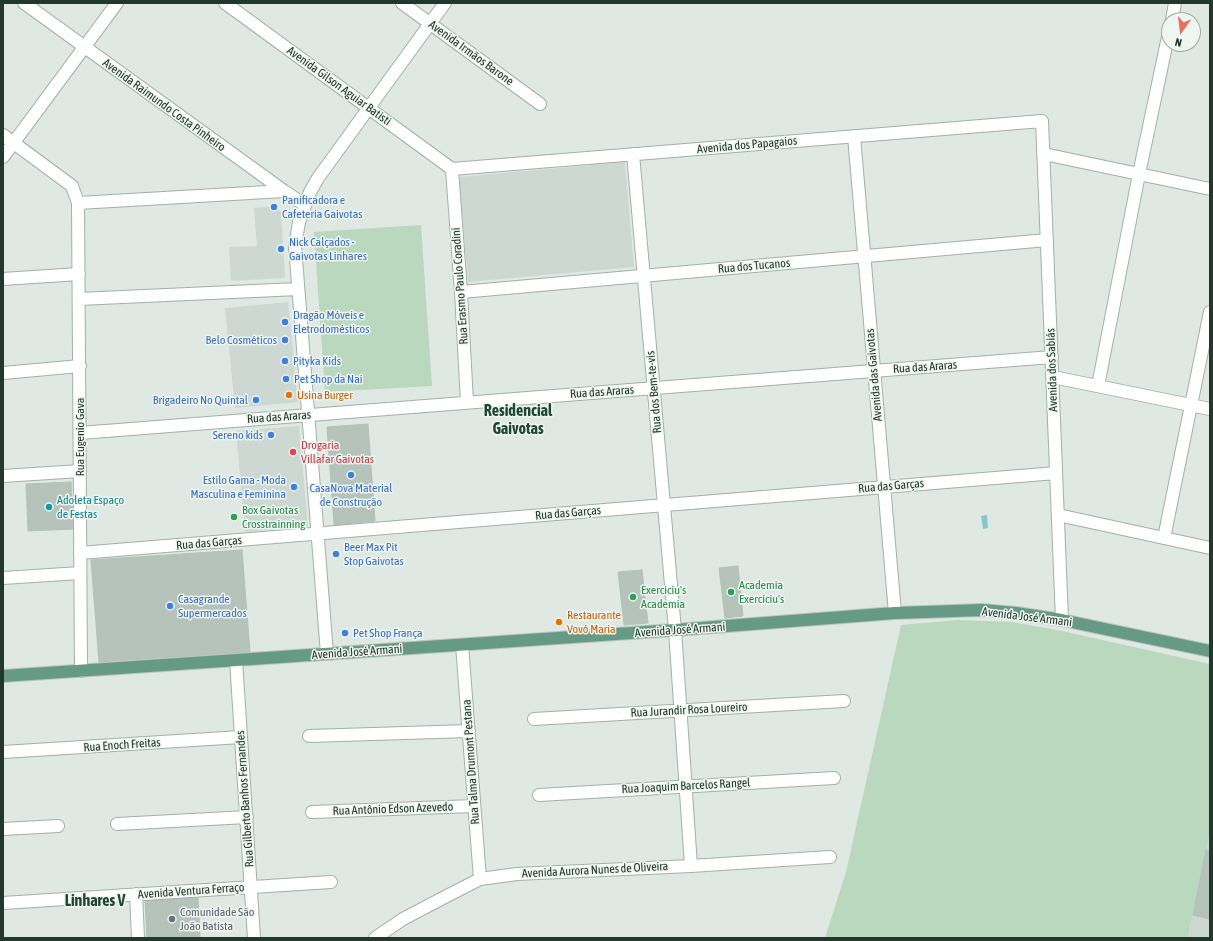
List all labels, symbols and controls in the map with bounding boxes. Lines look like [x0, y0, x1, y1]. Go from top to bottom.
north arrow [1161, 12, 1201, 52]
street label: Avenida Irmãos Barone [426, 17, 516, 89]
text: N [1174, 36, 1183, 49]
street label: Avenida Gilson Aguiar Batisti [284, 43, 394, 129]
street label: Avenida Raimundo Costa Pinheiro [100, 56, 228, 154]
street label: Avenida dos Papagaios [696, 133, 798, 157]
place label: Panificadora e Cafeteria Gaivotas [282, 193, 362, 221]
marker: Panificadora e Cafeteria Gaivotas [269, 202, 279, 212]
street label: Rua Erasmo Paulo Coradini [449, 227, 471, 345]
place label: Nick Calçados - Gaivotas Linhares [289, 235, 367, 263]
marker: Nick Calçados - Gaivotas Linhares [276, 244, 286, 254]
street label: Rua dos Tucanos [717, 256, 791, 276]
place label: Dragão Móveis e Eletrodomésticos [293, 308, 369, 336]
marker: Dragão Móveis e Eletrodomésticos [280, 317, 290, 327]
street label: Avenida das Gaivotas [863, 328, 885, 422]
street label: Avenida dos Sabiás [1043, 328, 1061, 412]
place label: Belo Cosméticos [206, 333, 277, 347]
marker: Belo Cosméticos [280, 335, 290, 345]
street label: Rua dos Bem-te-vis [643, 350, 665, 434]
place label: Pityka Kids [293, 354, 341, 368]
marker: Pityka Kids [280, 356, 290, 366]
street label: Rua das Araras [893, 358, 957, 376]
place label: Pet Shop da Nai [294, 372, 362, 386]
marker: Pet Shop da Nai [281, 374, 291, 384]
street label: Rua das Araras [570, 383, 634, 401]
place label: Usina Burger [297, 388, 353, 402]
marker: Usina Burger [284, 390, 294, 400]
place label: Brigadeiro No Quintal [153, 393, 248, 407]
marker: Brigadeiro No Quintal [251, 395, 261, 405]
street label: Rua Eugenio Gava [73, 398, 87, 476]
district label: Residencial Gaivotas [484, 401, 552, 439]
street label: Rua das Araras [247, 408, 311, 426]
place label: Sereno kids [213, 428, 263, 442]
marker: Sereno kids [266, 430, 276, 440]
place label: Drogaria Villafar Gaivotas [301, 438, 374, 466]
marker: Drogaria Villafar Gaivotas [288, 447, 298, 457]
marker: CasaNova Material de Construção [346, 470, 356, 480]
place label: Estilo Gama - Moda Masculina e Feminina [190, 473, 286, 501]
street label: Rua das Garças [858, 476, 924, 496]
place label: CasaNova Material de Construção [310, 481, 392, 509]
marker: Estilo Gama - Moda Masculina e Feminina [289, 482, 299, 492]
place label: Adoleta Espaço de Festas [57, 493, 124, 521]
marker: Adoleta Espaço de Festas [44, 502, 54, 512]
place label: Box Gaivotas Crosstrainning [242, 503, 306, 531]
street label: Rua das Garças [535, 503, 601, 523]
marker: Box Gaivotas Crosstrainning [229, 512, 239, 522]
street label: Rua das Garças [176, 533, 242, 553]
place label: Beer Max Pit Stop Gaivotas [344, 540, 404, 568]
marker: Beer Max Pit Stop Gaivotas [331, 549, 341, 559]
place label: Academia Exercíciu's [739, 578, 784, 606]
place label: Exercíciu's Academia [641, 583, 686, 611]
marker: Academia Exercíciu's [726, 587, 736, 597]
place label: Casagrande Supermercados [178, 592, 247, 620]
marker: Exercíciu's Academia [628, 592, 638, 602]
marker: Casagrande Supermercados [165, 601, 175, 611]
street label: Avenida José Armani [981, 604, 1073, 630]
place label: Restaurante Vovó Maria [567, 608, 621, 636]
marker: Restaurante Vovó Maria [554, 617, 564, 627]
street label: Avenida José Armani [634, 620, 726, 640]
place label: Pet Shop França [353, 626, 422, 640]
marker: Pet Shop França [340, 628, 350, 638]
street label: Avenida José Armani [311, 642, 403, 662]
street label: Rua Talma Drumont Pestana [459, 699, 483, 825]
street label: Rua Jurandir Rosa Loureiro [630, 700, 748, 720]
street label: Rua Gilberto Banhos Fernandes [233, 730, 257, 868]
street label: Rua Enoch Freitas [83, 735, 161, 755]
street label: Rua Joaquim Barcelos Rangel [621, 775, 751, 797]
street label: Rua Antônio Edson Azevedo [332, 800, 454, 818]
street label: Avenida Aurora Nunes de Oliveira [521, 859, 669, 881]
street label: Avenida Ventura Ferraço [137, 880, 245, 902]
district label: Linhares V [65, 891, 125, 911]
place label: Comunidade São João Batista [180, 905, 254, 933]
marker: Comunidade São João Batista [167, 914, 177, 924]

